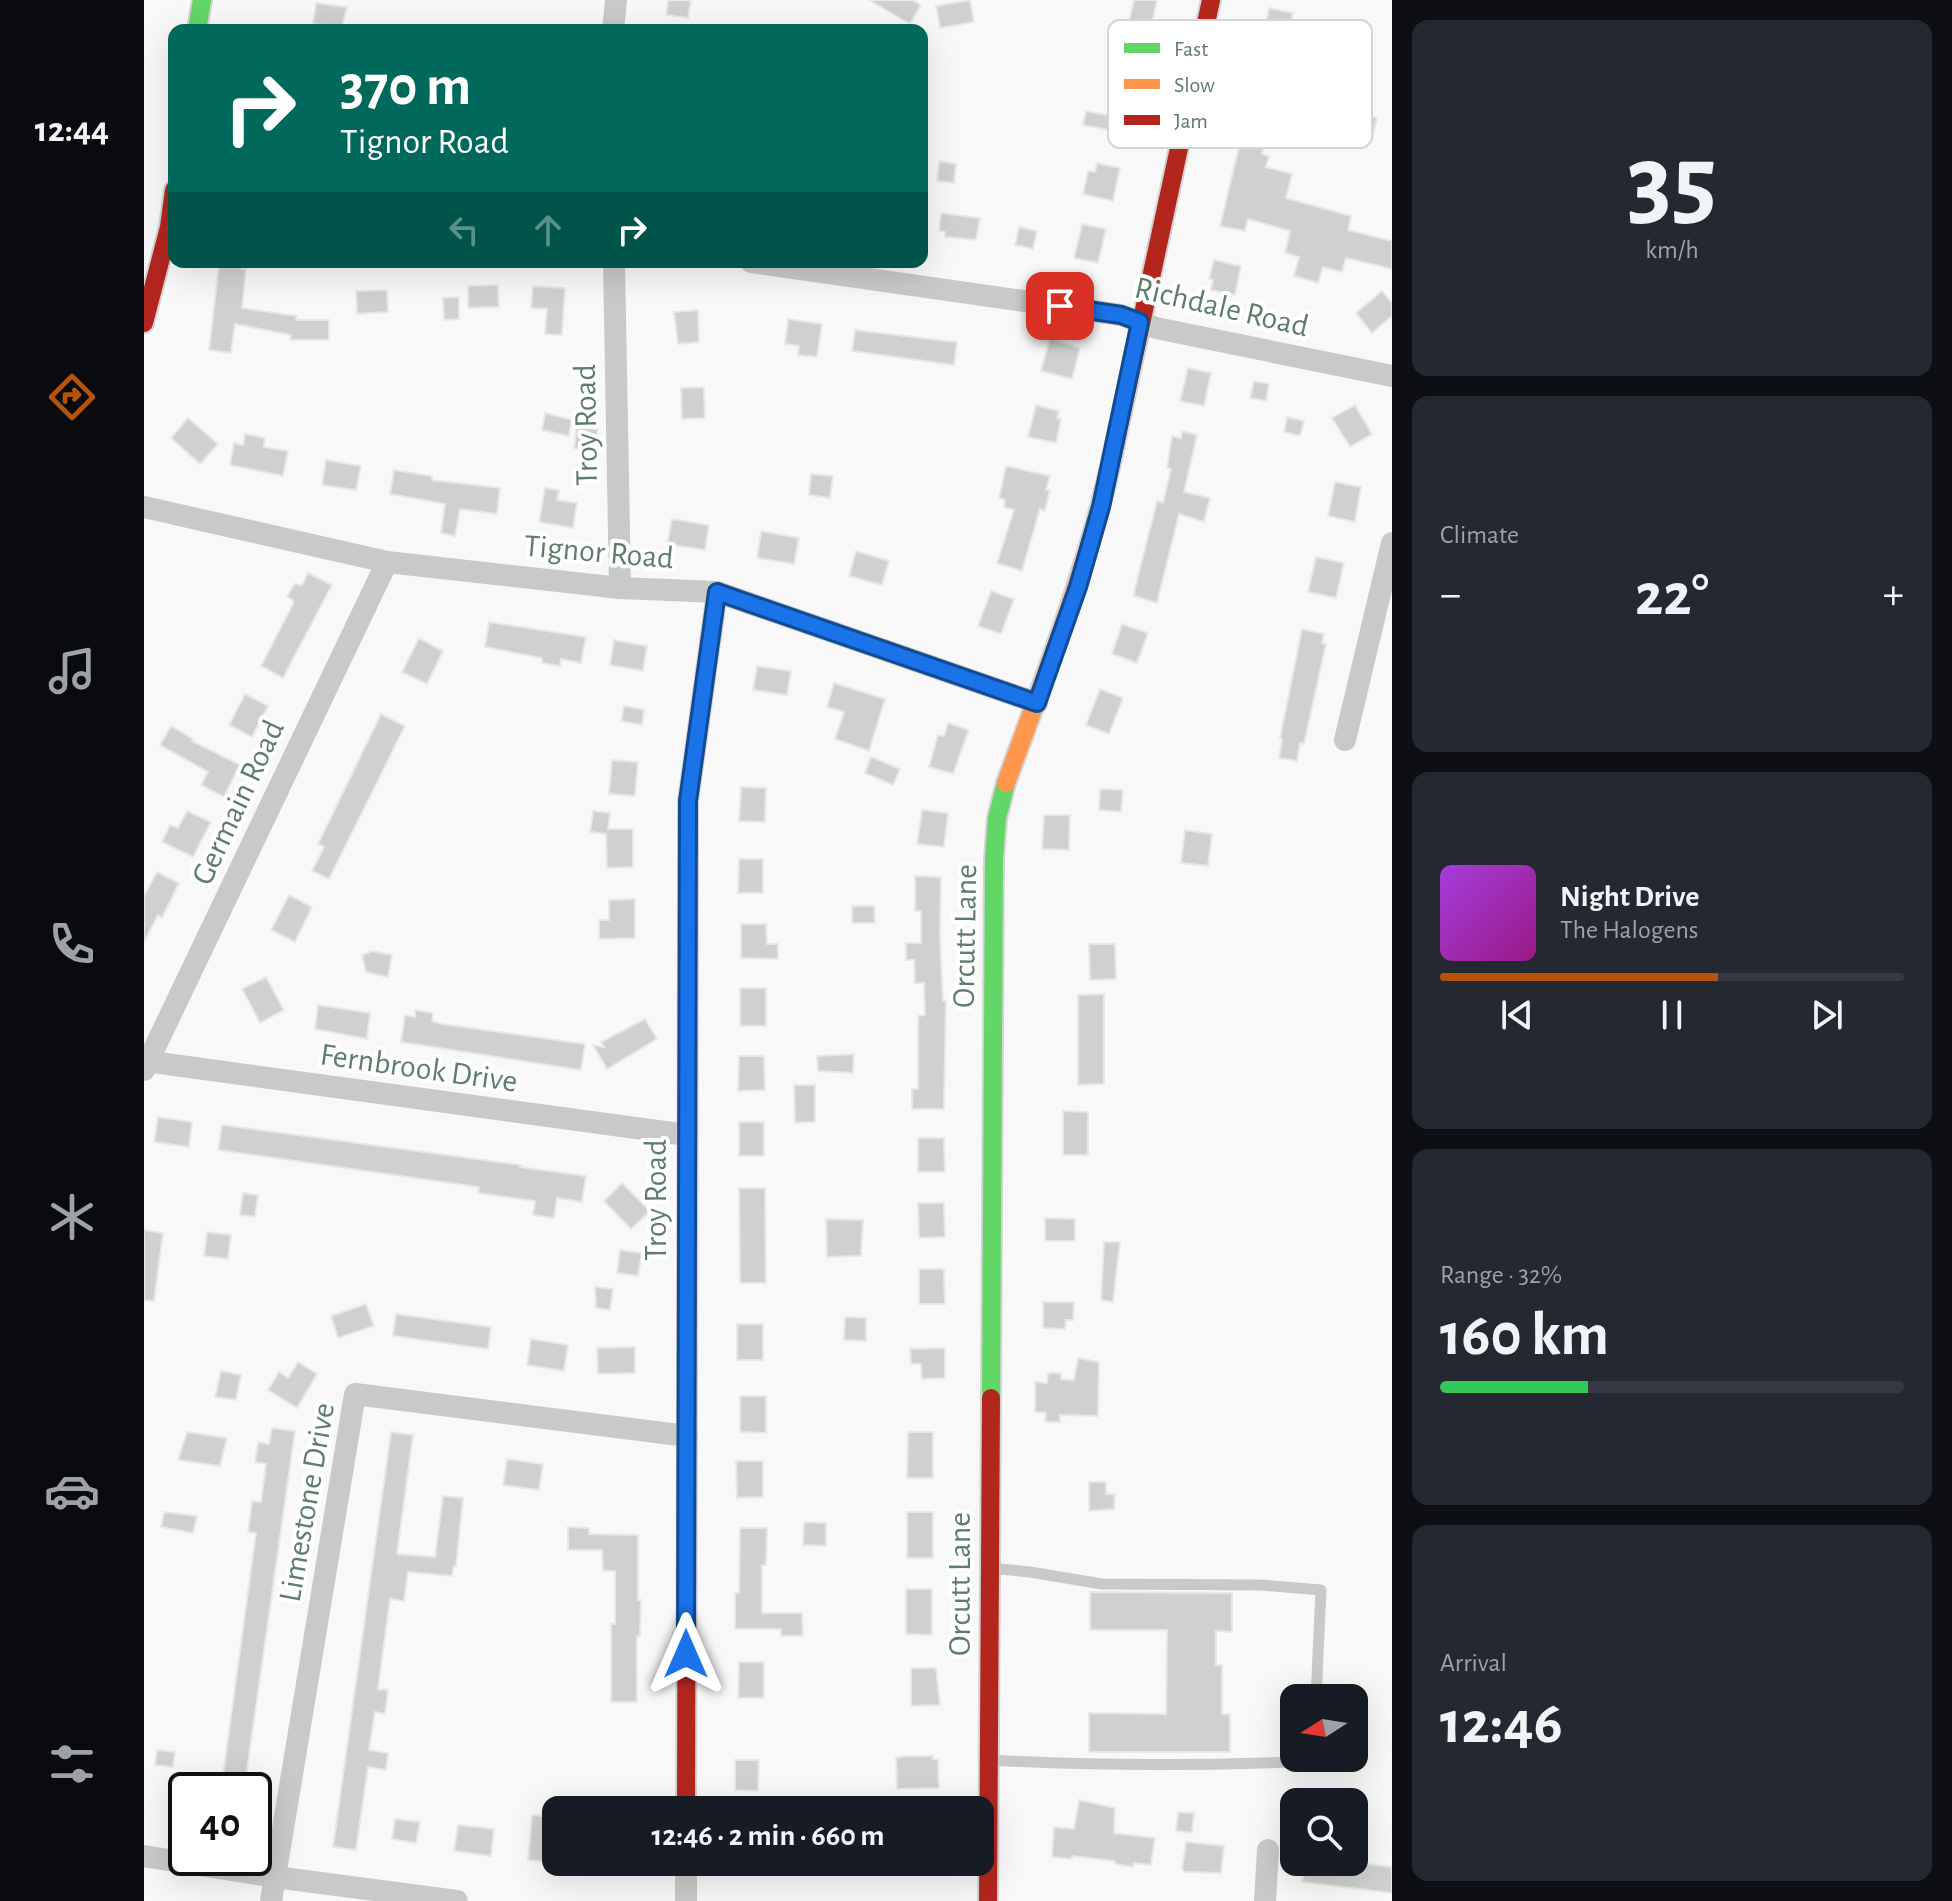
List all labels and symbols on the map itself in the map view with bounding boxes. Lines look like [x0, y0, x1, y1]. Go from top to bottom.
legend [1108, 20, 1372, 148]
text: Fast [1174, 38, 1208, 60]
text: Slow [1174, 74, 1215, 96]
text: Jam [1174, 110, 1208, 132]
street label: Richdale Road [1132, 271, 1312, 343]
pin [1026, 272, 1094, 340]
street label: Troy Road [569, 364, 603, 486]
street label: Tignor Road [523, 530, 675, 574]
street label: Germain Road [186, 715, 290, 889]
street label: Orcutt Lane [948, 864, 982, 1008]
street label: Fernbrook Drive [318, 1038, 519, 1098]
street label: Troy Road [640, 1139, 672, 1261]
street label: Limestone Drive [274, 1400, 340, 1604]
street label: Orcutt Lane [944, 1512, 976, 1656]
position arrow [644, 1612, 728, 1696]
north arrow [1280, 1684, 1368, 1772]
speed limit sign: 40 [168, 1772, 272, 1876]

